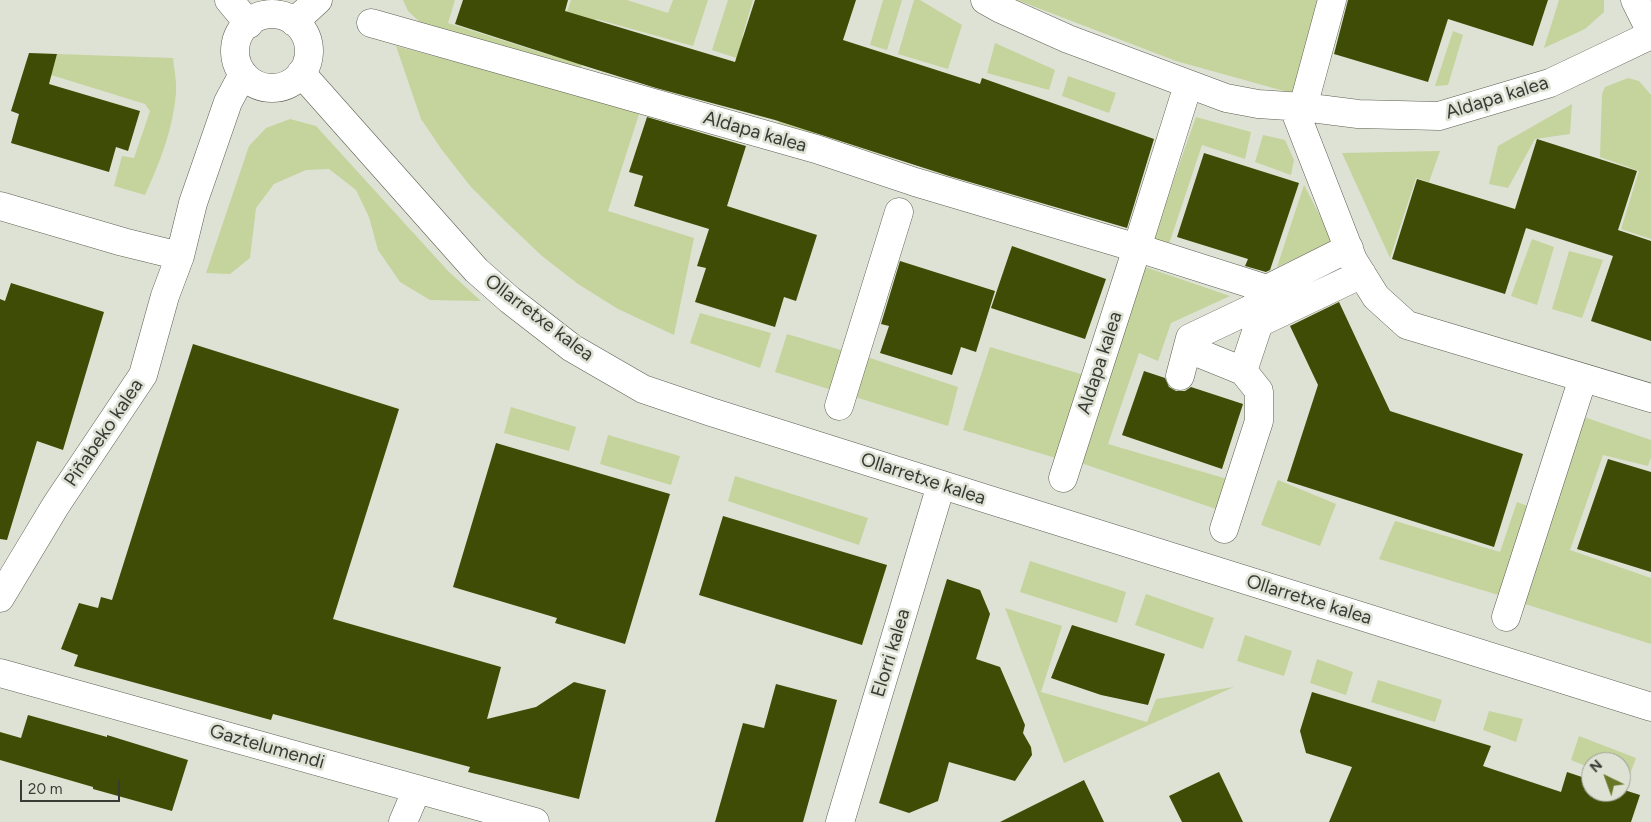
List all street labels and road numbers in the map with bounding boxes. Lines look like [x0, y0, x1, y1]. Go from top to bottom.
street label: Aldapa kalea [1443, 72, 1551, 124]
street label: Aldapa kalea [701, 106, 809, 158]
street label: Ollarretxe kalea [480, 270, 598, 366]
street label: Aldapa kalea [1073, 309, 1127, 417]
street label: Piñabeko kalea [60, 375, 148, 491]
street label: Ollarretxe kalea [858, 448, 988, 510]
street label: Ollarretxe kalea [1243, 570, 1375, 630]
street label: Elorri kalea [867, 606, 915, 700]
street label: Gaztelumendi [207, 720, 327, 774]

